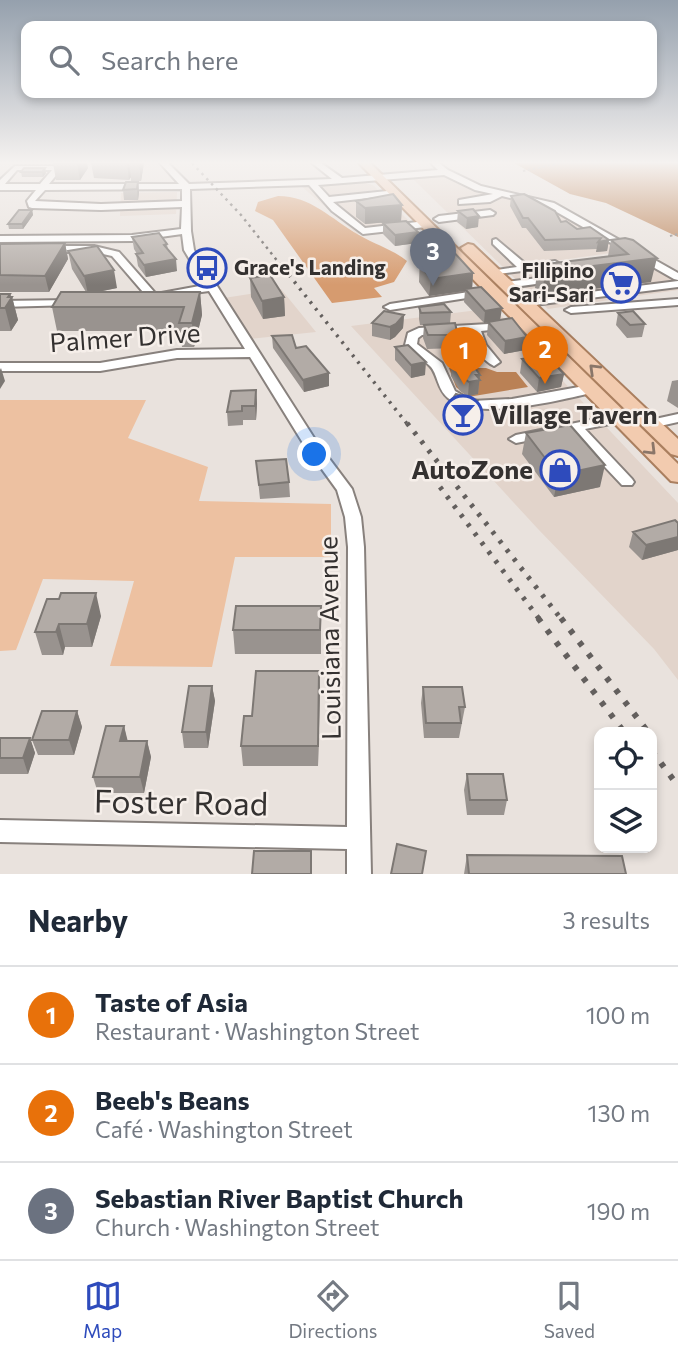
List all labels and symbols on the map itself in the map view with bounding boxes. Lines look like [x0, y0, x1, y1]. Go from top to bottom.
pin: 3 [410, 228, 456, 286]
bus stop icon: Grace's Landing [186, 247, 228, 289]
place label: Grace's Landing [234, 254, 386, 279]
place label: Filipino Sari-Sari [509, 257, 594, 306]
supermarket icon: Filipino Sari-Sari [600, 262, 642, 304]
street label: Palmer Drive [48, 316, 201, 357]
pin: 2 [522, 326, 568, 384]
pin: 1 [441, 327, 487, 385]
one-way arrow [589, 364, 602, 377]
bar icon: Village Tavern [442, 394, 484, 436]
place label: Village Tavern [490, 398, 658, 429]
your location [297, 437, 331, 471]
one-way arrow [643, 441, 656, 454]
shop icon: AutoZone [539, 449, 581, 491]
place label: AutoZone [411, 453, 533, 484]
street label: Louisiana Avenue [311, 536, 346, 740]
street label: Foster Road [94, 779, 269, 823]

